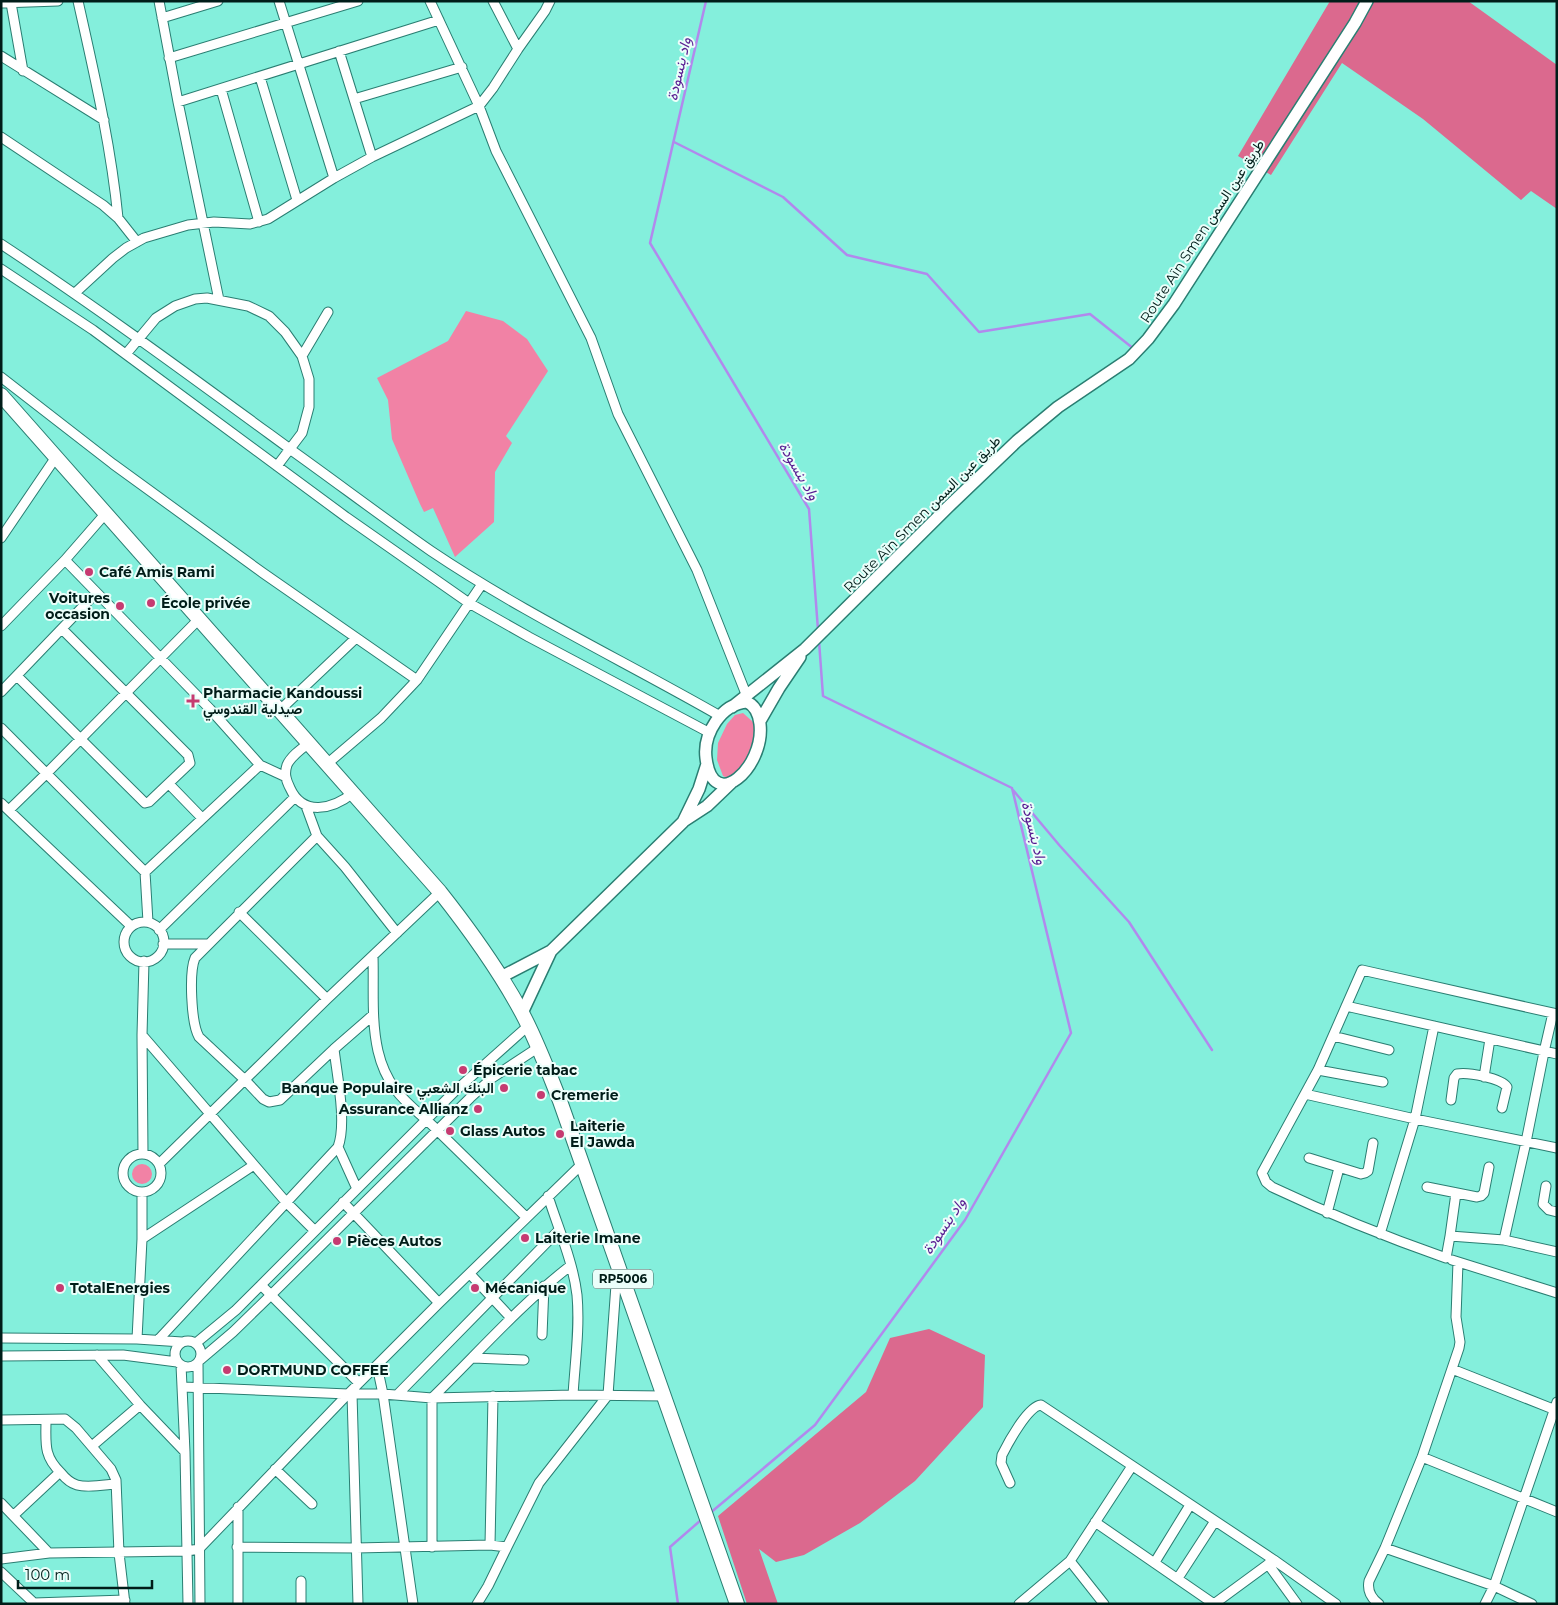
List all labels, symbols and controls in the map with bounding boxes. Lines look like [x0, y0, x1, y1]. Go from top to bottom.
water label: واد بنسودة [662, 35, 695, 102]
street label: Route Aïn Smen طريق عين السمن [1136, 136, 1268, 326]
street label: Route Aïn Smen طريق عين السمن [840, 432, 1004, 596]
water label: واد بنسودة [775, 438, 824, 504]
place label: Café Amis Rami [99, 563, 215, 581]
marker: Café Amis Rami [83, 566, 95, 578]
place label: Voitures occasion [45, 589, 111, 623]
place label: École privée [161, 594, 251, 612]
marker: École privée [145, 597, 157, 609]
marker: Voitures occasion [114, 600, 126, 612]
place label: Pharmacie Kandoussi صيدلية القندوسي [203, 684, 362, 721]
marker: Pharmacie Kandoussi صيدلية القندوسي [187, 695, 199, 707]
water label: واد بنسودة [1017, 799, 1052, 867]
place label: Épicerie tabac [473, 1061, 578, 1079]
marker: Épicerie tabac [457, 1064, 469, 1076]
place label: Banque Populaire البنك الشعبي [281, 1079, 494, 1100]
marker: Banque Populaire البنك الشعبي [498, 1082, 510, 1094]
place label: Cremerie [551, 1086, 619, 1104]
marker: Cremerie [535, 1089, 547, 1101]
place label: Assurance Allianz [338, 1100, 468, 1118]
marker: Assurance Allianz [472, 1103, 484, 1115]
place label: Laiterie El Jawda [570, 1117, 635, 1151]
place label: Glass Autos [460, 1122, 546, 1140]
marker: Glass Autos [444, 1125, 456, 1137]
marker: Laiterie El Jawda [554, 1128, 566, 1140]
water label: واد بنسودة [918, 1194, 970, 1258]
place label: Laiterie Imane [535, 1229, 641, 1247]
place label: Pièces Autos [347, 1232, 442, 1250]
marker: Laiterie Imane [519, 1232, 531, 1244]
marker: Pièces Autos [331, 1235, 343, 1247]
road number: RP5006 [593, 1270, 653, 1288]
place label: TotalEnergies [70, 1279, 170, 1297]
place label: Mécanique [485, 1279, 566, 1297]
marker: TotalEnergies [54, 1282, 66, 1294]
marker: Mécanique [469, 1282, 481, 1294]
place label: DORTMUND COFFEE [237, 1361, 389, 1379]
marker: DORTMUND COFFEE [221, 1364, 233, 1376]
scale bar [18, 1558, 151, 1590]
text: 100 m [25, 1565, 70, 1584]

